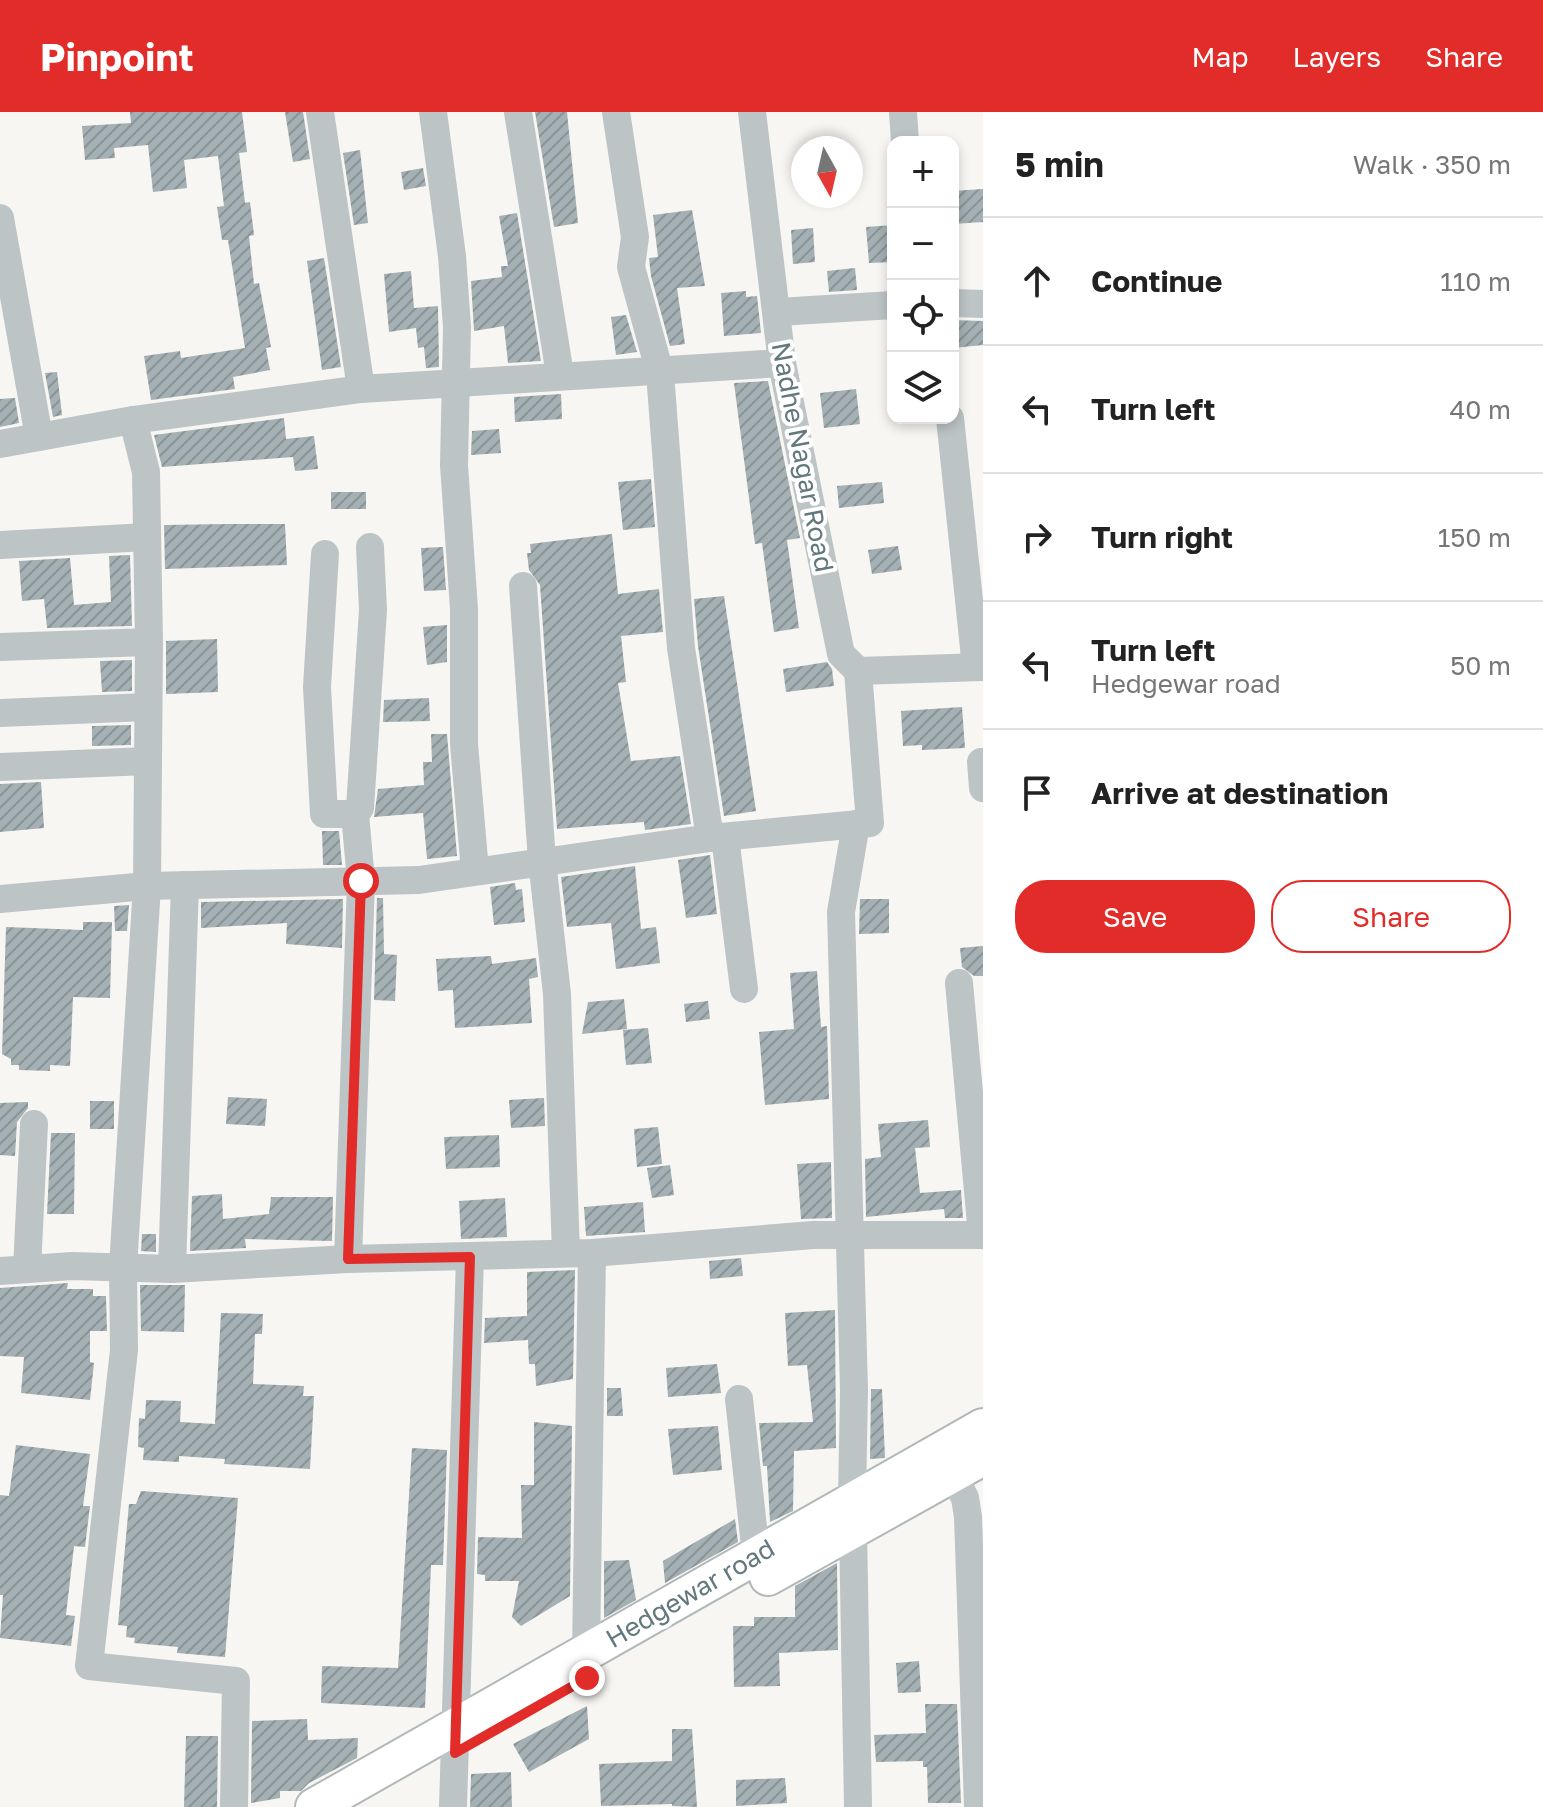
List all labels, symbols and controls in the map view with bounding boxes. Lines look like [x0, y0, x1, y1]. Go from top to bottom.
text: Pinpoint [40, 34, 194, 79]
text: Map [1191, 40, 1249, 73]
text: Layers [1293, 40, 1381, 73]
text: Share [1425, 40, 1503, 73]
north arrow [791, 136, 863, 208]
map controls [887, 136, 959, 424]
button: + [887, 136, 959, 208]
text: 5 min [1015, 144, 1104, 184]
text: Walk · 350 m [1353, 149, 1511, 180]
button: − [887, 208, 959, 280]
icon: ahead [1015, 259, 1059, 303]
text: Continue [1091, 263, 1222, 299]
text: 110 m [1440, 266, 1511, 297]
button: locate [887, 280, 959, 352]
street label: Nadhe Nagar Road [766, 339, 840, 575]
button: layers [887, 352, 959, 424]
icon: left [1015, 387, 1059, 431]
text: Turn left [1091, 391, 1216, 427]
text: 40 m [1450, 394, 1511, 425]
icon: right [1015, 515, 1059, 559]
text: Turn right [1091, 519, 1233, 555]
text: 150 m [1438, 522, 1511, 553]
text: Turn left [1091, 632, 1216, 668]
icon: left [1015, 643, 1059, 687]
text: 50 m [1450, 650, 1511, 681]
text: Hedgewar road [1091, 668, 1281, 699]
icon: arrive [1015, 771, 1059, 815]
text: Arrive at destination [1091, 775, 1388, 811]
route start [343, 863, 379, 899]
button: Save [1015, 880, 1255, 953]
button: Share [1271, 880, 1511, 953]
street label: Hedgewar road [600, 1532, 780, 1654]
route end [569, 1660, 605, 1696]

